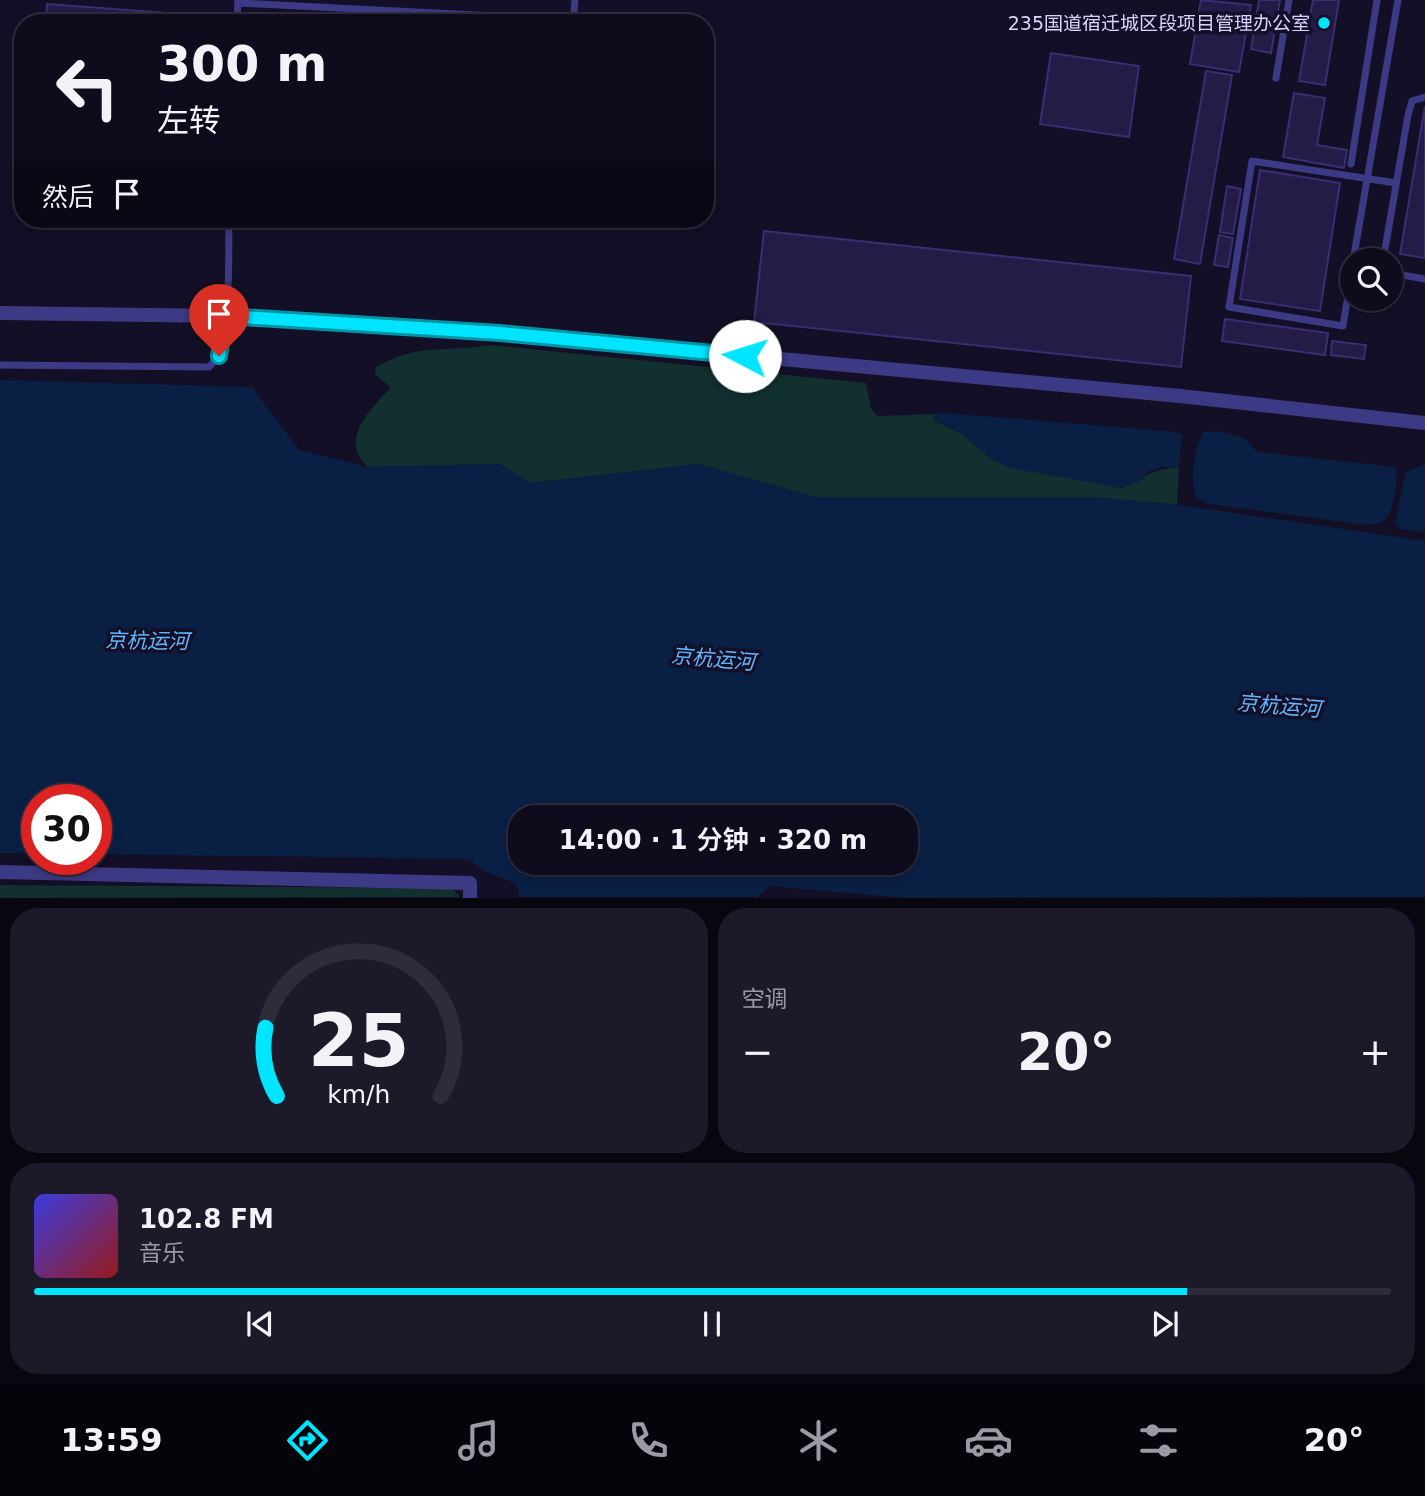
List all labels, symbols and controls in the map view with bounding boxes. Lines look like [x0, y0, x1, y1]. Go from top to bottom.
place label: 235国道宿迁城区段项目管理办公室 [1008, 12, 1310, 34]
marker: 235国道宿迁城区段项目管理办公室 [1316, 15, 1332, 31]
text: 300 m [157, 36, 327, 93]
icon: left [42, 42, 133, 133]
text: 左转 [157, 102, 221, 140]
icon: arrive [108, 175, 146, 213]
text: 然后 [42, 182, 94, 212]
map controls [1340, 248, 1403, 311]
button: search [1340, 248, 1403, 311]
pin [189, 284, 249, 356]
icon: arrive [200, 295, 238, 333]
position arrow [708, 319, 782, 393]
water label: 京杭运河 [105, 628, 193, 654]
water label: 京杭运河 [670, 643, 760, 675]
water label: 京杭运河 [1236, 690, 1326, 722]
speed limit sign: 30 [21, 784, 112, 875]
text: 14:00 · 1 分钟 · 320 m [559, 825, 867, 855]
text: 空调 [742, 986, 788, 1012]
text: 25 [308, 999, 409, 1084]
text: 20° [1017, 1022, 1115, 1082]
text: − [742, 1030, 773, 1074]
text: + [1359, 1030, 1391, 1074]
text: km/h [327, 1080, 390, 1109]
text: 102.8 FM [139, 1204, 274, 1234]
text: 音乐 [139, 1240, 185, 1266]
icon: previous [241, 1305, 279, 1343]
icon: pause [693, 1305, 731, 1343]
icon: next [1146, 1305, 1184, 1343]
icon: directions [283, 1416, 332, 1465]
icon: music [454, 1416, 503, 1465]
icon: phone [624, 1416, 673, 1465]
icon: climate [794, 1416, 843, 1465]
icon: car [964, 1416, 1013, 1465]
icon: filters [1134, 1416, 1183, 1465]
text: 13:59 [61, 1421, 162, 1459]
text: 20° [1304, 1421, 1364, 1459]

